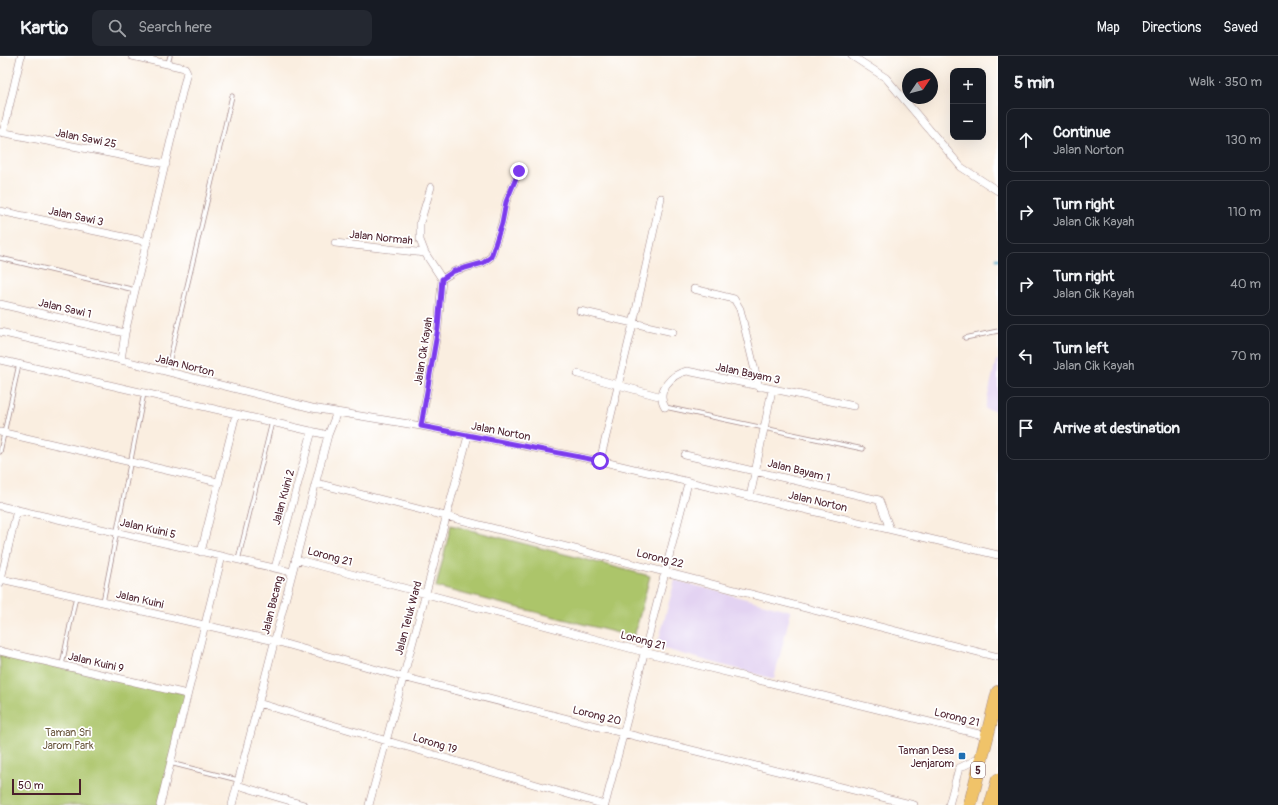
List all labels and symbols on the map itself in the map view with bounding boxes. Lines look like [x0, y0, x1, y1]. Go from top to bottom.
north arrow [902, 68, 938, 104]
street label: Jalan Sawi 25 [54, 126, 118, 151]
route end [510, 162, 528, 180]
street label: Jalan Sawi 3 [47, 204, 105, 229]
street label: Jalan Normah [349, 228, 413, 247]
street label: Jalan Sawi 1 [37, 296, 93, 321]
street label: Jalan Cik Kayah [412, 316, 435, 386]
street label: Jalan Norton [154, 352, 216, 379]
street label: Jalan Bayam 3 [714, 360, 781, 387]
street label: Jalan Norton [470, 419, 532, 444]
route start [591, 452, 609, 470]
street label: Jalan Bayam 1 [766, 456, 832, 485]
street label: Jalan Kuini 2 [270, 468, 297, 526]
street label: Jalan Norton [787, 488, 849, 515]
street label: Jalan Kuini 5 [119, 516, 177, 541]
street label: Lorong 21 [306, 544, 354, 569]
street label: Lorong 22 [635, 546, 685, 571]
street label: Jalan Bacang [259, 574, 286, 636]
street label: Jalan Teluk Ward [392, 580, 425, 657]
street label: Jalan Kuini [115, 588, 165, 611]
street label: Lorong 21 [619, 628, 667, 653]
street label: Jalan Kuini 9 [67, 650, 125, 675]
street label: Lorong 20 [571, 703, 622, 728]
street label: Lorong 21 [933, 706, 981, 729]
park label: Taman Sri Jarom Park [42, 726, 94, 752]
street label: Lorong 19 [411, 731, 459, 756]
place label: Taman Desa Jenjarom [898, 744, 954, 770]
marker: Taman Desa Jenjarom [957, 751, 967, 761]
road number: 5 [971, 762, 985, 778]
scale bar [12, 777, 81, 796]

